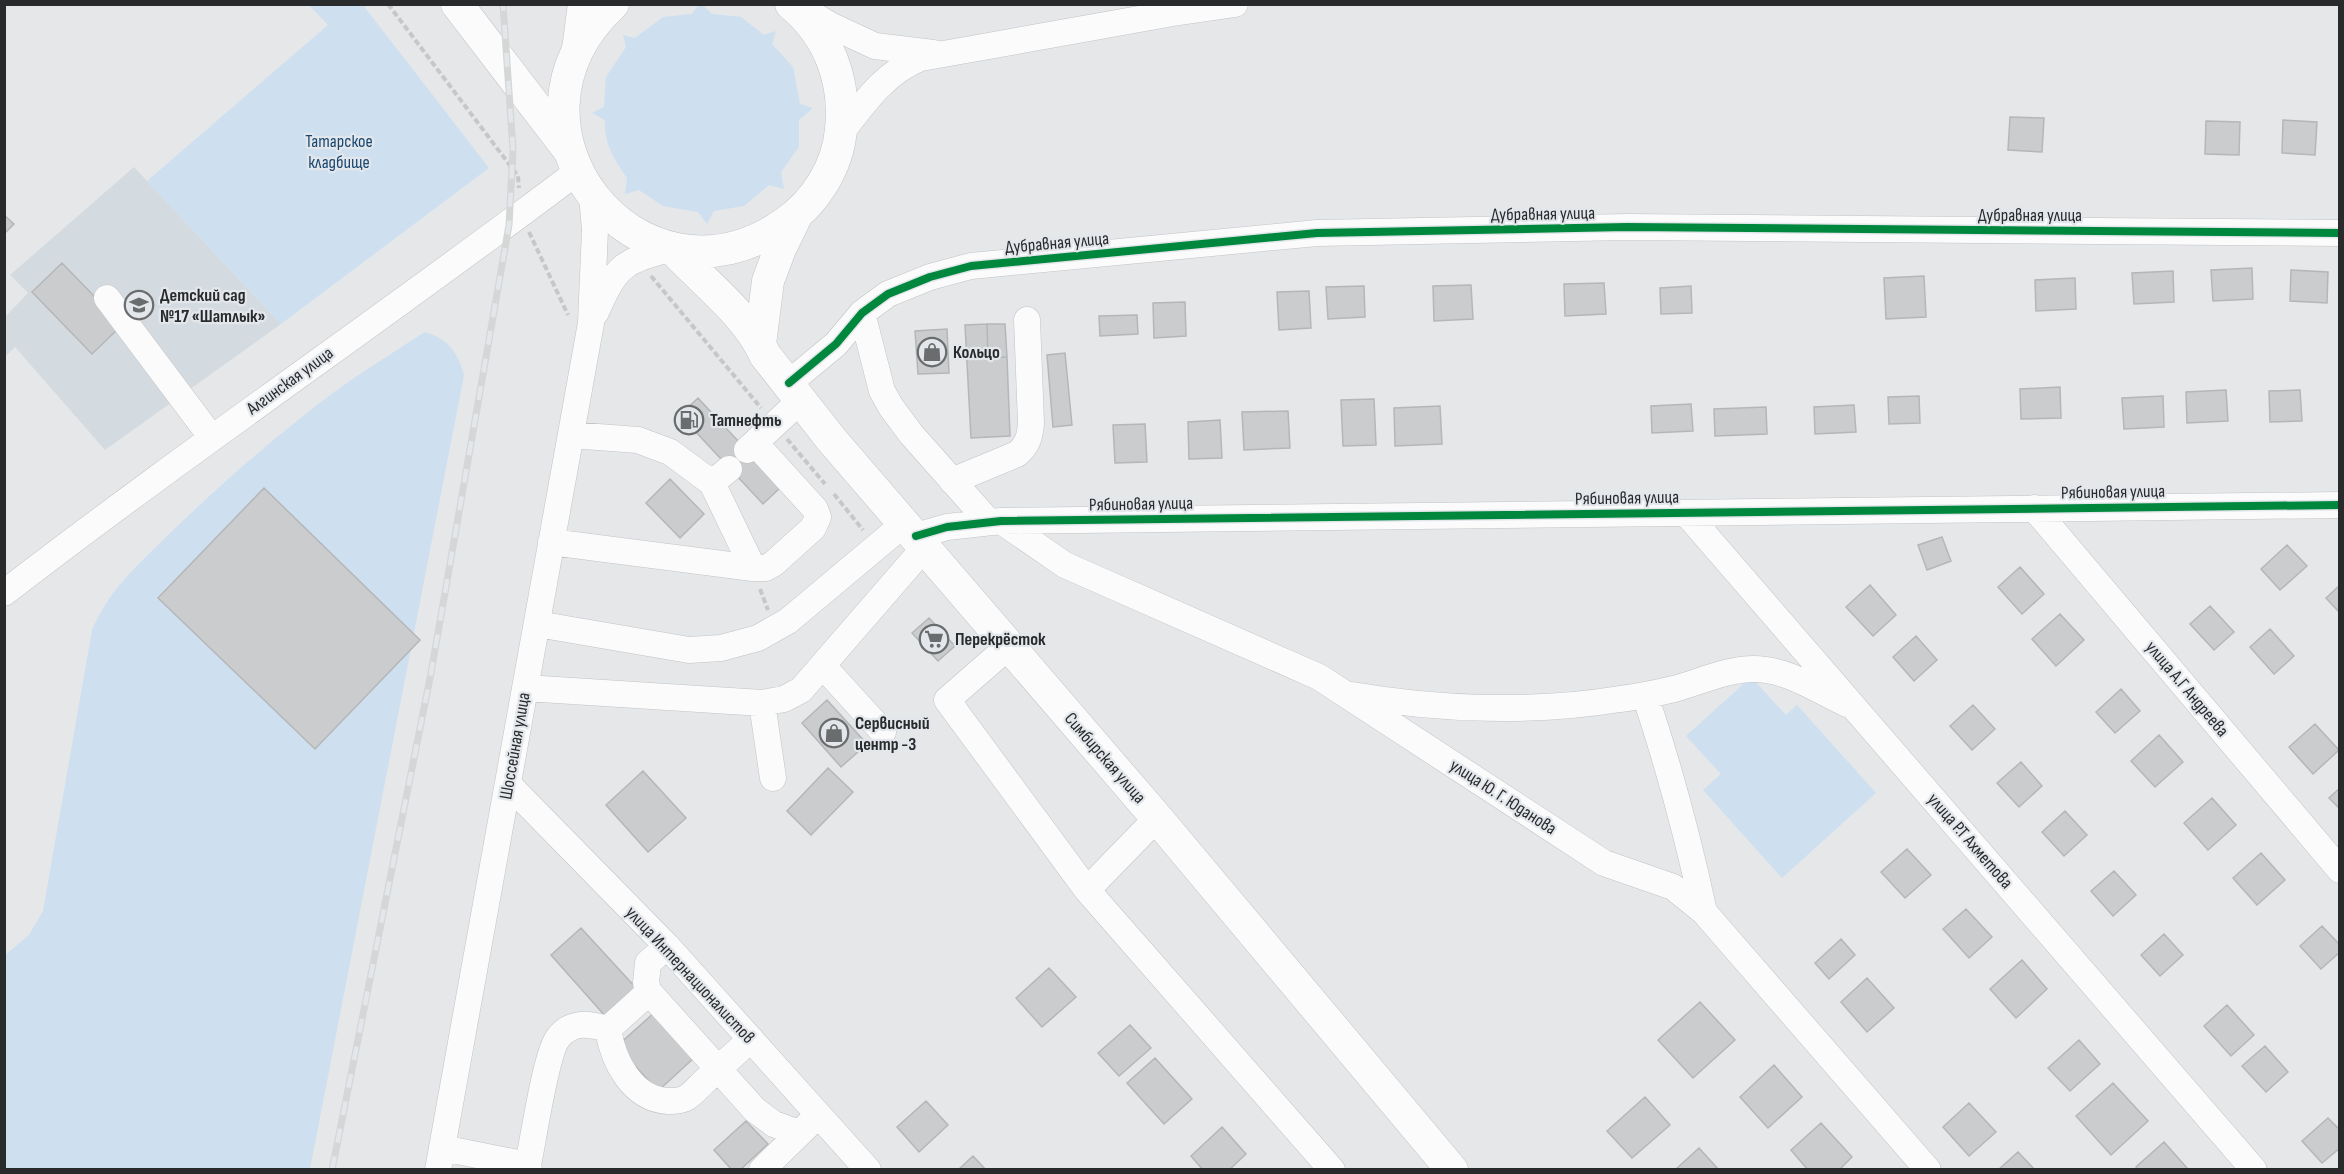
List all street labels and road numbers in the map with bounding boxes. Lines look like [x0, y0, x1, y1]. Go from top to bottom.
street label: Дубравная улица [1491, 203, 1595, 225]
street label: Дубравная улица [1978, 205, 2082, 226]
street label: Дубравная улица [1004, 228, 1110, 258]
street label: Алгинская улица [242, 343, 337, 420]
street label: Рябиновая улица [2061, 481, 2165, 503]
street label: Рябиновая улица [1575, 487, 1679, 509]
street label: Рябиновая улица [1089, 493, 1193, 515]
street label: улица А.Г Андреева [2141, 637, 2233, 741]
street label: Шоссейная улица [495, 691, 535, 801]
street label: Симбирская улица [1060, 708, 1150, 808]
street label: улица Ю. Г. Юданова [1446, 755, 1560, 839]
street label: улица Р.Т Ахметова [1923, 789, 2017, 893]
street label: улица Интернационалистов [621, 902, 759, 1048]

